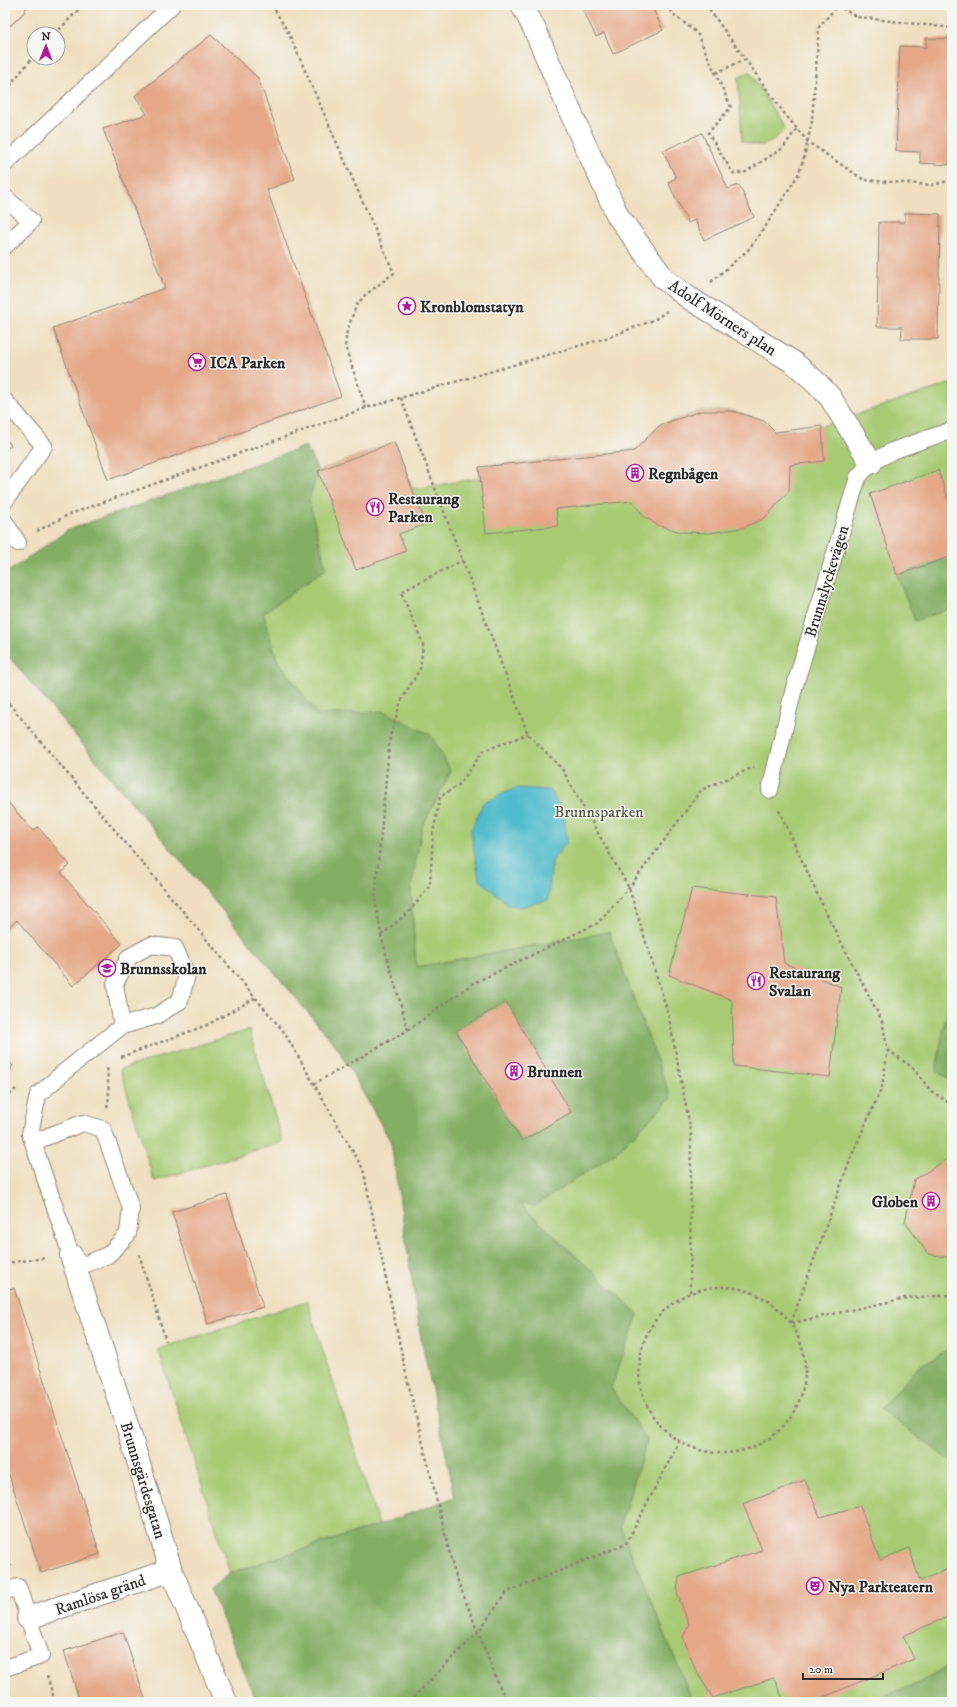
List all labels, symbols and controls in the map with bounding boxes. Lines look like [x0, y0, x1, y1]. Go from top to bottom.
north arrow [26, 26, 66, 66]
text: N [42, 30, 51, 44]
street label: Adolf Mörners plan [665, 275, 781, 361]
place icon: Kronblomstatyn [397, 296, 417, 316]
place label: Kronblomstatyn [420, 297, 524, 317]
supermarket icon: ICA Parken [187, 352, 207, 372]
place label: ICA Parken [210, 353, 286, 373]
building icon: Regnbågen [625, 463, 645, 483]
place label: Regnbågen [648, 464, 719, 484]
place label: Restaurang Parken [388, 489, 460, 527]
restaurant icon: Restaurang Parken [365, 497, 385, 517]
street label: Brunnslyckevägen [800, 522, 854, 640]
park label: Brunnsparken [554, 802, 644, 822]
school or university icon: Brunnsskolan [97, 958, 117, 978]
place label: Brunnsskolan [120, 959, 207, 979]
place label: Restaurang Svalan [769, 963, 841, 1001]
restaurant icon: Restaurang Svalan [746, 971, 766, 991]
building icon: Brunnen [504, 1061, 524, 1081]
place label: Brunnen [527, 1062, 583, 1082]
building icon: Globen [921, 1191, 941, 1211]
place label: Globen [872, 1192, 919, 1212]
street label: Brunnsgärdesgatan [116, 1419, 170, 1542]
street label: Ramlösa gränd [52, 1570, 148, 1620]
theatre icon: Nya Parkteatern [805, 1576, 825, 1596]
place label: Nya Parkteatern [828, 1577, 934, 1597]
scale bar [803, 1655, 883, 1681]
text: 20 m [809, 1662, 833, 1677]

